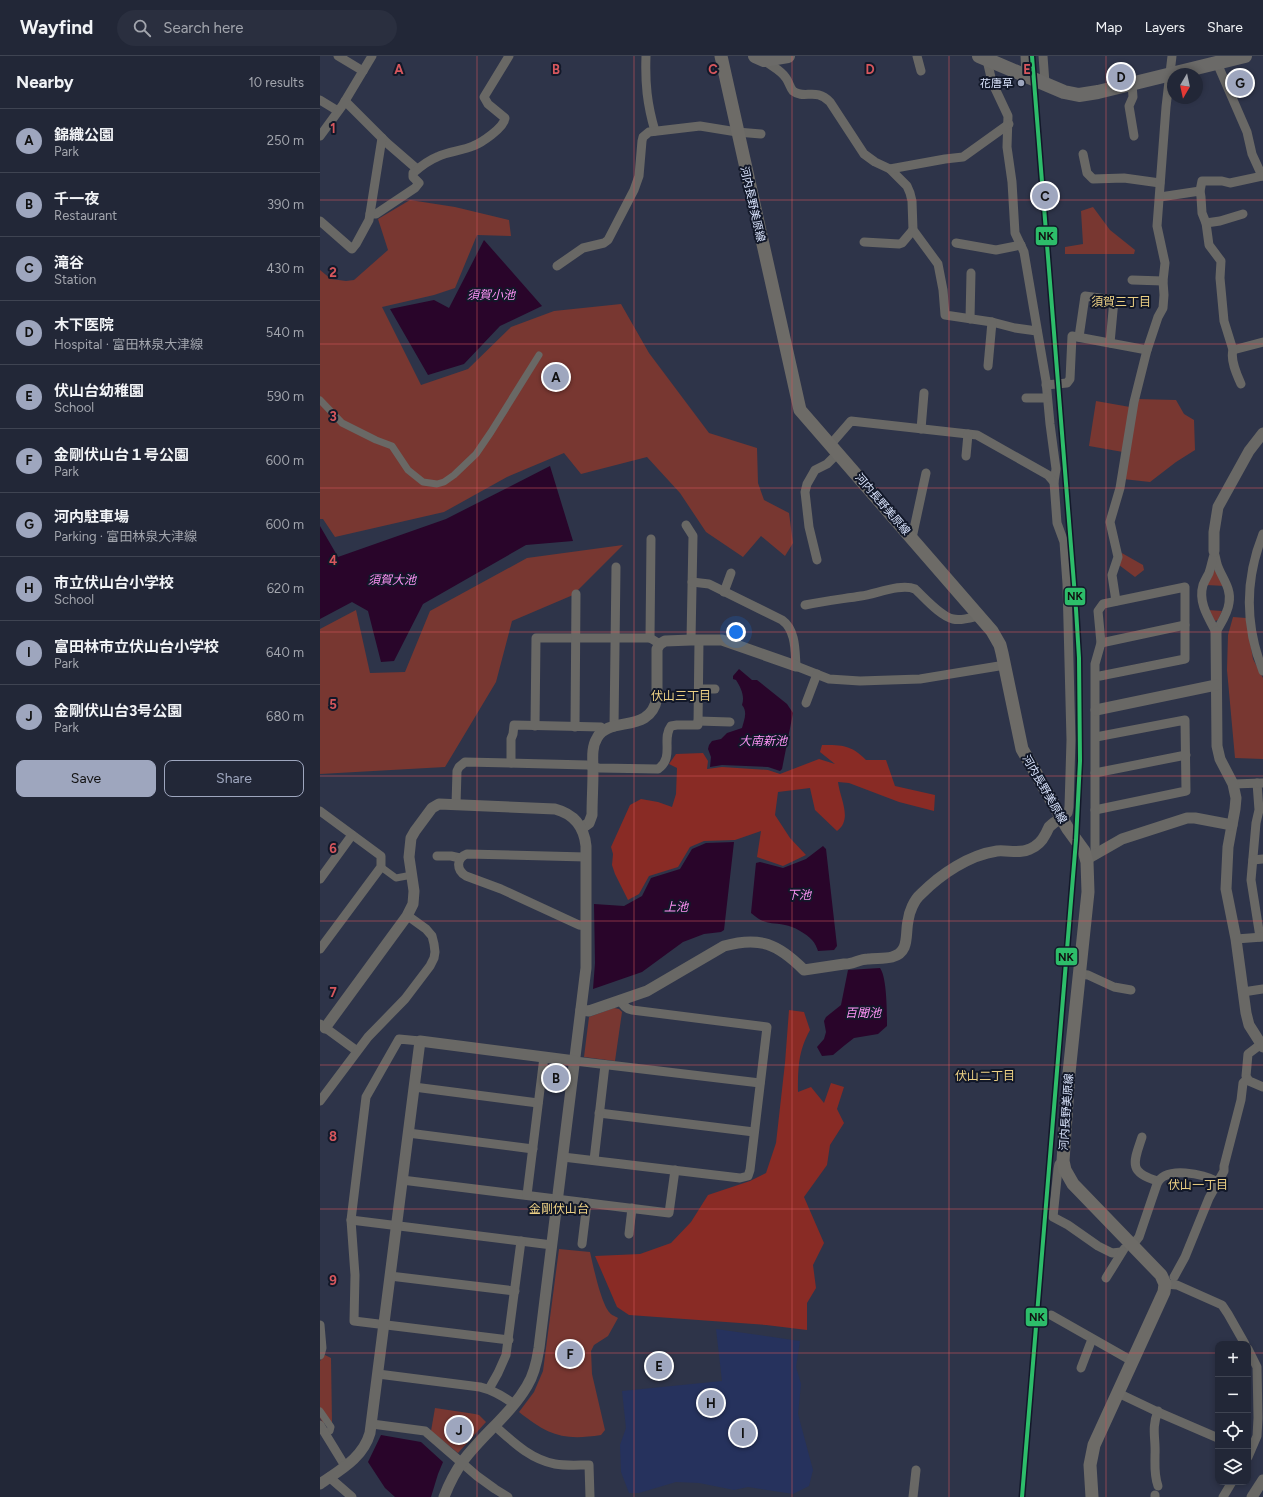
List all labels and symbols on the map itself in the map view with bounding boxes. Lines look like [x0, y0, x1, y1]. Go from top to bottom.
text: A [394, 62, 404, 77]
text: B [552, 62, 560, 77]
text: C [708, 62, 718, 77]
text: D [865, 62, 875, 77]
text: E [1023, 62, 1031, 77]
pin: D [1108, 62, 1134, 92]
north arrow [1167, 68, 1203, 104]
pin: G [1227, 68, 1253, 98]
place label: 花唐草 [980, 77, 1013, 90]
marker: 花唐草 [1016, 78, 1026, 88]
text: 1 [330, 121, 336, 136]
street label: 河内長野美原線 [738, 165, 768, 243]
pin: C [1032, 181, 1058, 211]
line badge: NK [1035, 226, 1058, 246]
text: NK [1038, 230, 1055, 243]
text: 2 [329, 265, 337, 280]
water label: 須賀小池 [467, 288, 516, 302]
district label: 須賀三丁目 [1091, 295, 1151, 309]
pin: A [543, 362, 569, 392]
text: 3 [329, 409, 337, 424]
street label: 河内長野美原線 [852, 471, 913, 538]
text: 4 [329, 553, 337, 568]
water label: 須賀大池 [368, 573, 417, 587]
line badge: NK [1064, 587, 1086, 606]
text: NK [1067, 590, 1084, 603]
your location [726, 622, 746, 642]
district label: 伏山三丁目 [651, 689, 711, 703]
text: 5 [329, 697, 337, 712]
water label: 大南新池 [739, 734, 788, 748]
street label: 河内長野美原線 [1020, 753, 1069, 826]
text: 6 [329, 841, 337, 856]
water label: 下池 [787, 888, 812, 902]
water label: 上池 [664, 900, 689, 914]
line badge: NK [1055, 947, 1078, 966]
text: NK [1058, 951, 1075, 964]
text: 7 [329, 985, 337, 1000]
water label: 百聞池 [845, 1006, 882, 1020]
pin: B [543, 1063, 569, 1093]
district label: 伏山二丁目 [955, 1069, 1015, 1083]
street label: 河内長野美原線 [1057, 1073, 1076, 1151]
text: 8 [329, 1129, 337, 1144]
district label: 伏山一丁目 [1168, 1178, 1228, 1192]
district label: 金剛伏山台 [529, 1202, 589, 1216]
text: 9 [329, 1273, 337, 1288]
line badge: NK [1025, 1307, 1048, 1327]
text: NK [1029, 1311, 1046, 1324]
pin: F [557, 1339, 583, 1369]
pin: E [646, 1351, 672, 1381]
pin: H [698, 1388, 724, 1418]
pin: J [446, 1415, 472, 1445]
pin: I [730, 1418, 756, 1448]

